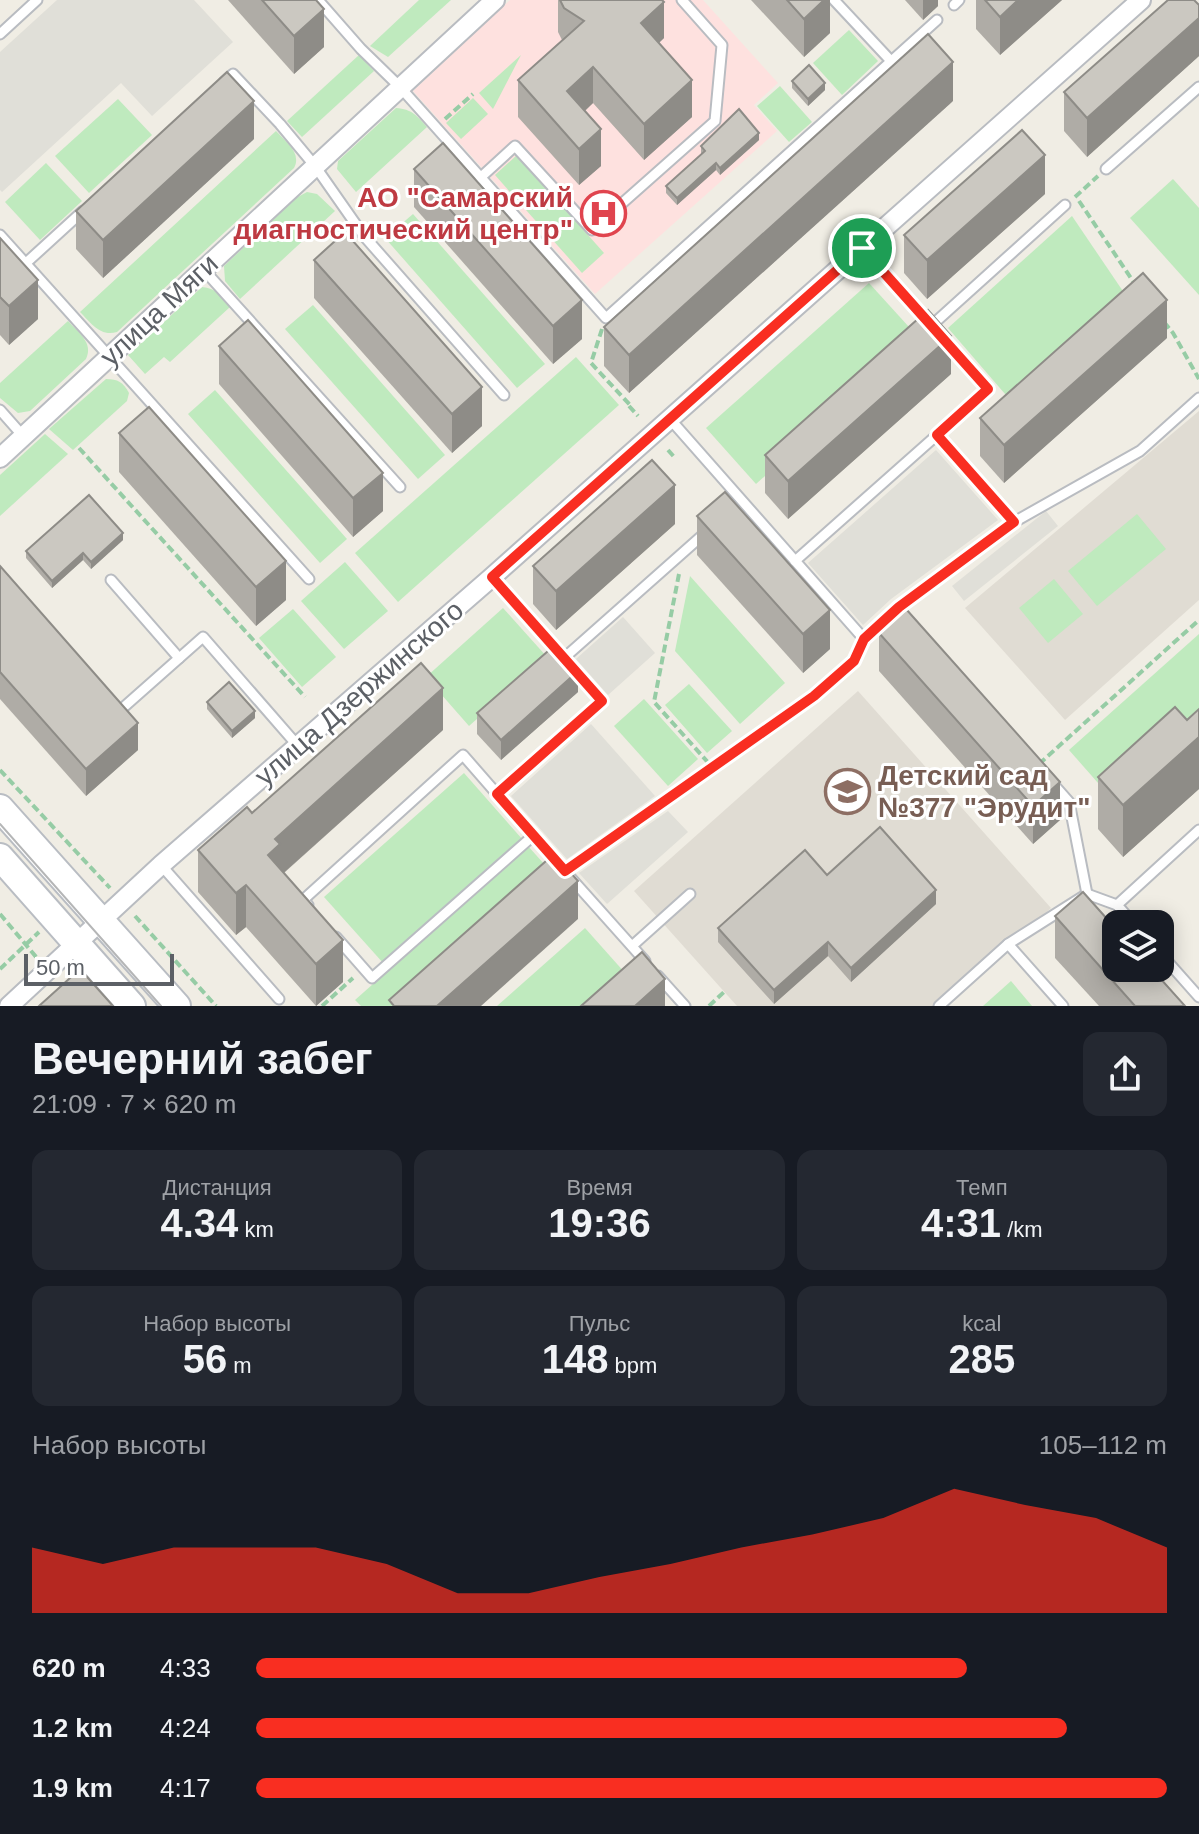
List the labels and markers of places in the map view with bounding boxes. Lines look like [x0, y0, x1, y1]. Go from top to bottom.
place label: АО "Самарский диагностический центр" [234, 182, 573, 245]
hospital icon: АО "Самарский диагностический центр" [580, 189, 628, 237]
pin [828, 214, 896, 282]
place label: Детский сад №377 "Эрудит" [878, 760, 1091, 823]
school or university icon: Детский сад №377 "Эрудит" [823, 767, 871, 815]

